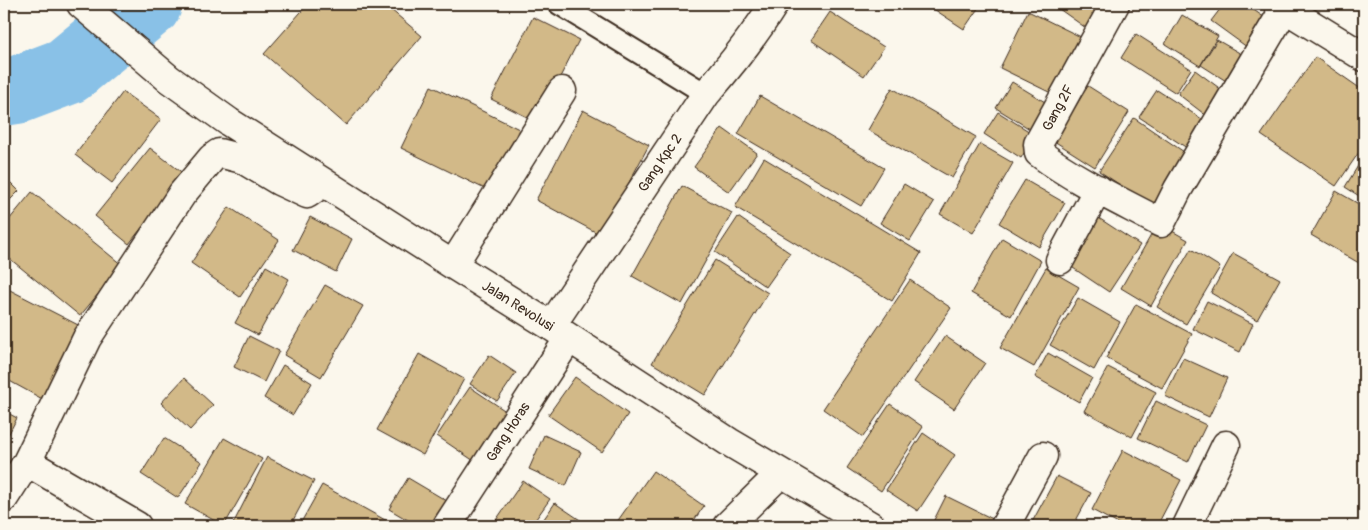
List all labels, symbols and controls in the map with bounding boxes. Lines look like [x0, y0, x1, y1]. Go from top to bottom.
street label: Gang 2F [1039, 82, 1077, 134]
street label: Gang Kpc 2 [634, 131, 686, 195]
street label: Jalan Revolusi [479, 277, 558, 335]
street label: Gang Horas [482, 398, 534, 465]

